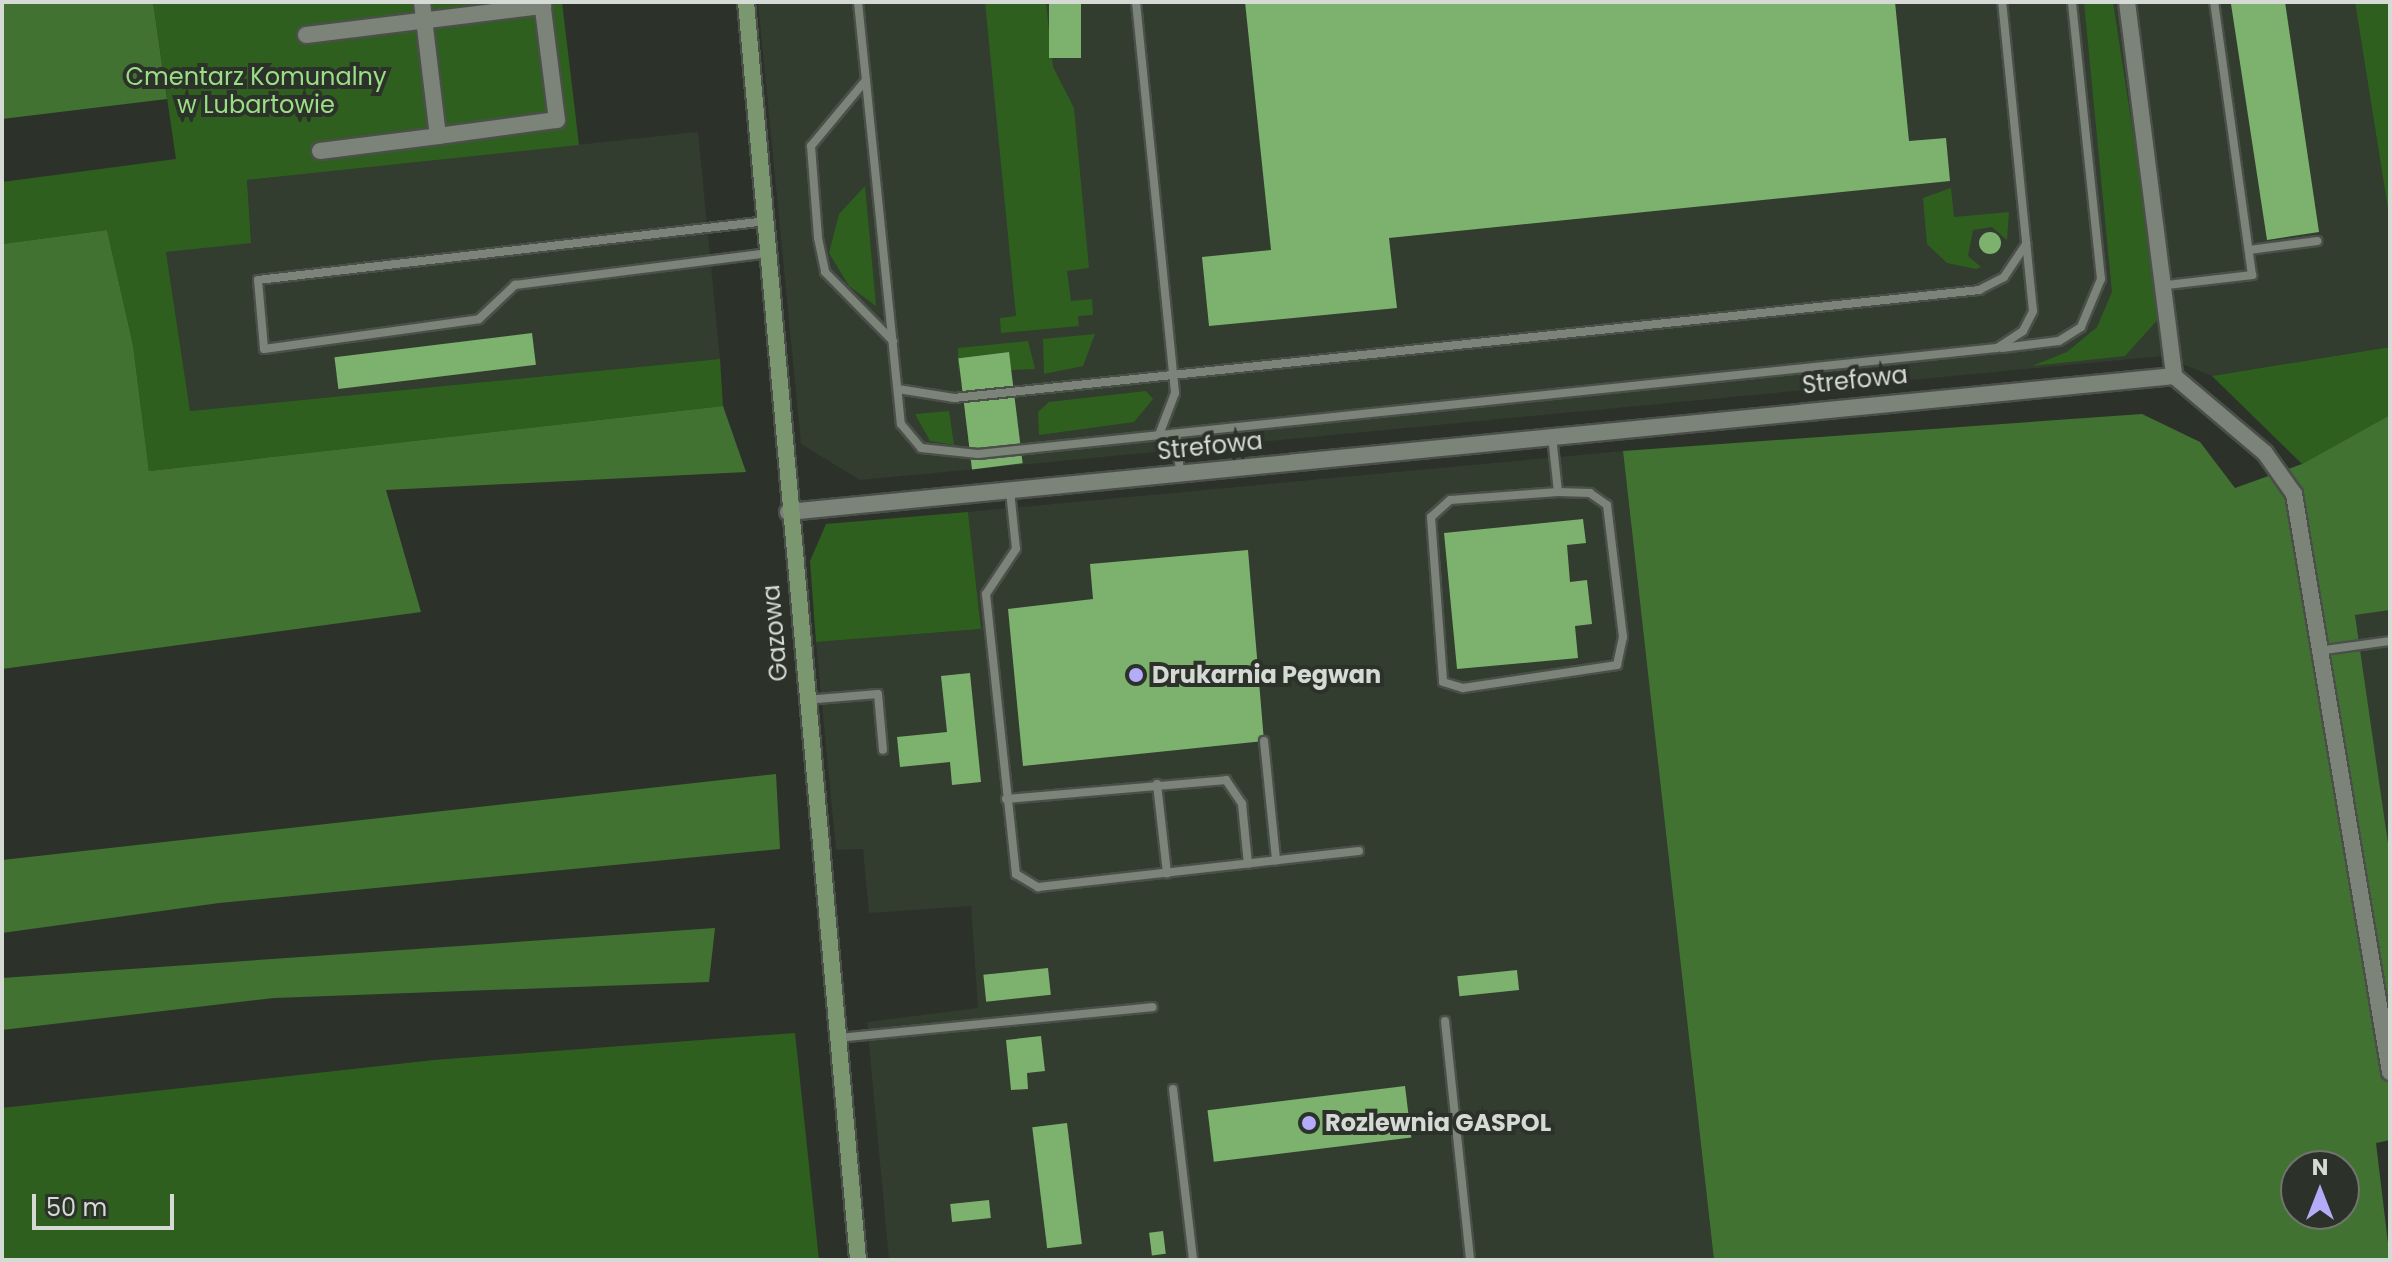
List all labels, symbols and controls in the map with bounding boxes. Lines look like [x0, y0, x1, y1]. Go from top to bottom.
park label: Cmentarz Komunalny w Lubartowie [126, 63, 386, 119]
street label: Strefowa [1801, 360, 1909, 400]
street label: Strefowa [1156, 426, 1264, 466]
street label: Gazowa [756, 583, 794, 683]
place label: Drukarnia Pegwan [1152, 661, 1381, 689]
marker: Drukarnia Pegwan [1127, 666, 1145, 684]
place label: Rozlewnia GASPOL [1325, 1109, 1551, 1137]
marker: Rozlewnia GASPOL [1300, 1114, 1318, 1132]
north arrow [2280, 1150, 2360, 1230]
text: N [2312, 1152, 2328, 1183]
scale bar [36, 1178, 178, 1228]
text: 50 m [46, 1191, 107, 1224]

